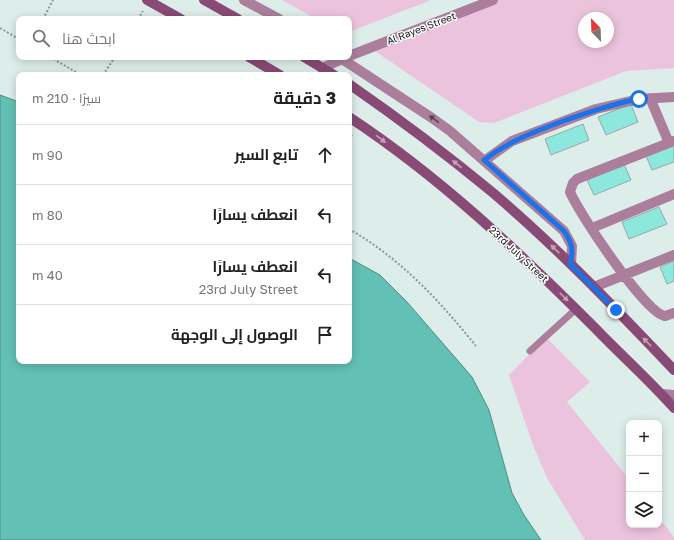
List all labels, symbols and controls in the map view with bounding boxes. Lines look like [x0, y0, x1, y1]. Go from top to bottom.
street label: Al Rayes Street [385, 9, 457, 47]
north arrow [578, 12, 614, 48]
search box [16, 16, 352, 60]
icon: search [30, 27, 52, 49]
text: ابحث هنا [62, 29, 116, 47]
text: 3 دقيقة [273, 87, 336, 108]
text: سيرًا · 210 m [32, 90, 101, 106]
route start [630, 90, 648, 108]
one-way arrow [429, 115, 439, 123]
one-way arrow [376, 135, 387, 143]
icon: ahead [314, 144, 336, 166]
text: تابع السير [235, 145, 298, 163]
text: 90 m [32, 147, 63, 163]
one-way arrow [452, 160, 463, 168]
icon: left [314, 204, 336, 226]
text: انعطف يسارًا [212, 205, 298, 223]
text: 80 m [32, 207, 63, 223]
street label: 23rd July Street [487, 224, 551, 284]
one-way arrow [550, 245, 560, 254]
text: انعطف يسارًا [212, 257, 298, 275]
icon: left [314, 264, 336, 286]
text: 40 m [32, 267, 63, 283]
text: 23rd July Street [199, 281, 298, 297]
one-way arrow [559, 292, 569, 302]
route end [607, 301, 625, 319]
icon: arrive [314, 324, 336, 346]
text: الوصول إلى الوجهة [171, 325, 298, 343]
one-way arrow [642, 337, 652, 347]
map controls [626, 420, 662, 528]
button: + [626, 420, 662, 456]
button: − [626, 456, 662, 492]
button: layers [626, 492, 662, 528]

